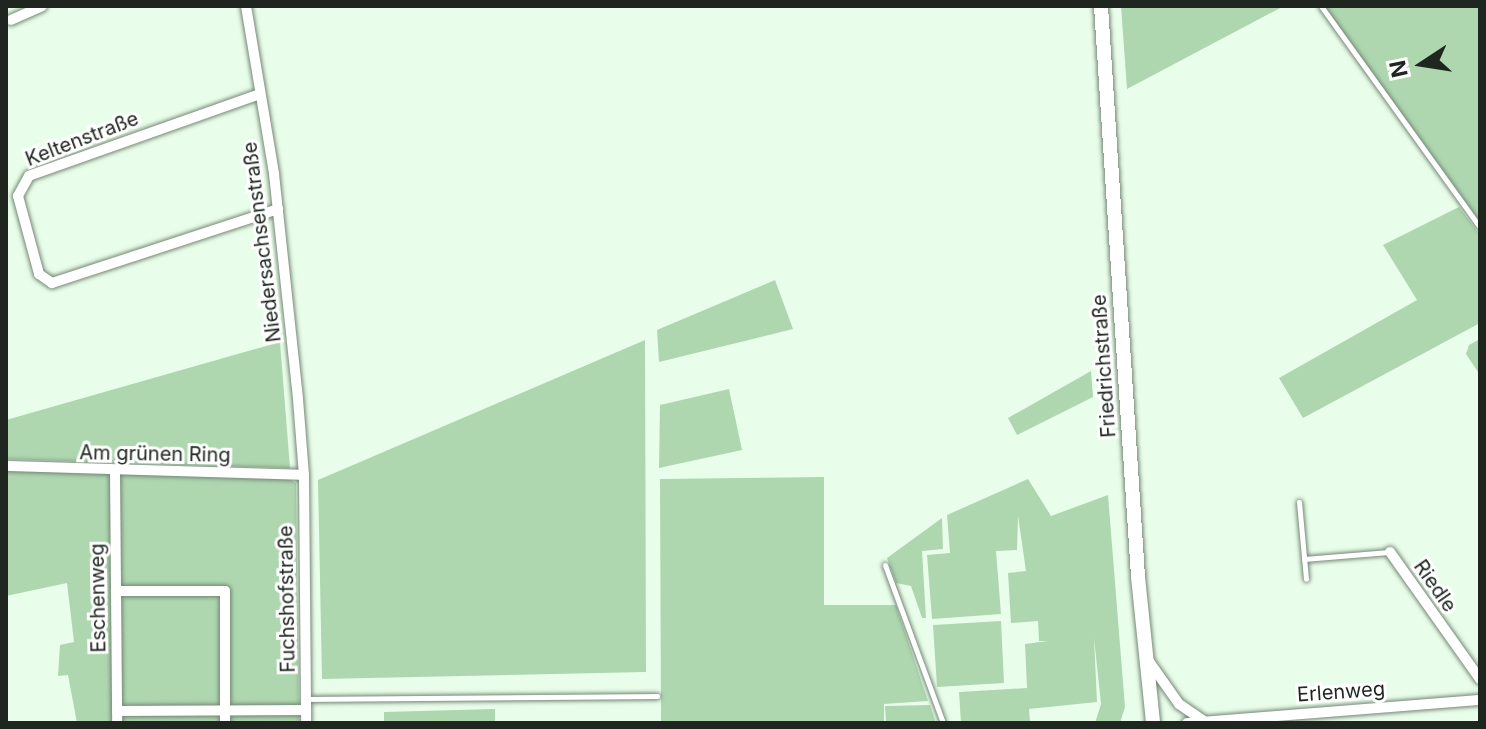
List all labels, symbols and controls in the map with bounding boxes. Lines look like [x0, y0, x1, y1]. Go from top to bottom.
north arrow [1382, 24, 1462, 104]
text: N [1384, 58, 1413, 80]
street label: Keltenstraße [22, 106, 142, 172]
street label: Niedersachsenstraße [238, 140, 286, 344]
street label: Friedrichstraße [1087, 294, 1121, 438]
street label: Am grünen Ring [79, 441, 231, 467]
street label: Fuchshofstraße [274, 525, 300, 673]
street label: Eschenweg [85, 543, 111, 653]
street label: Riedle [1409, 555, 1461, 617]
street label: Erlenweg [1296, 677, 1386, 707]

